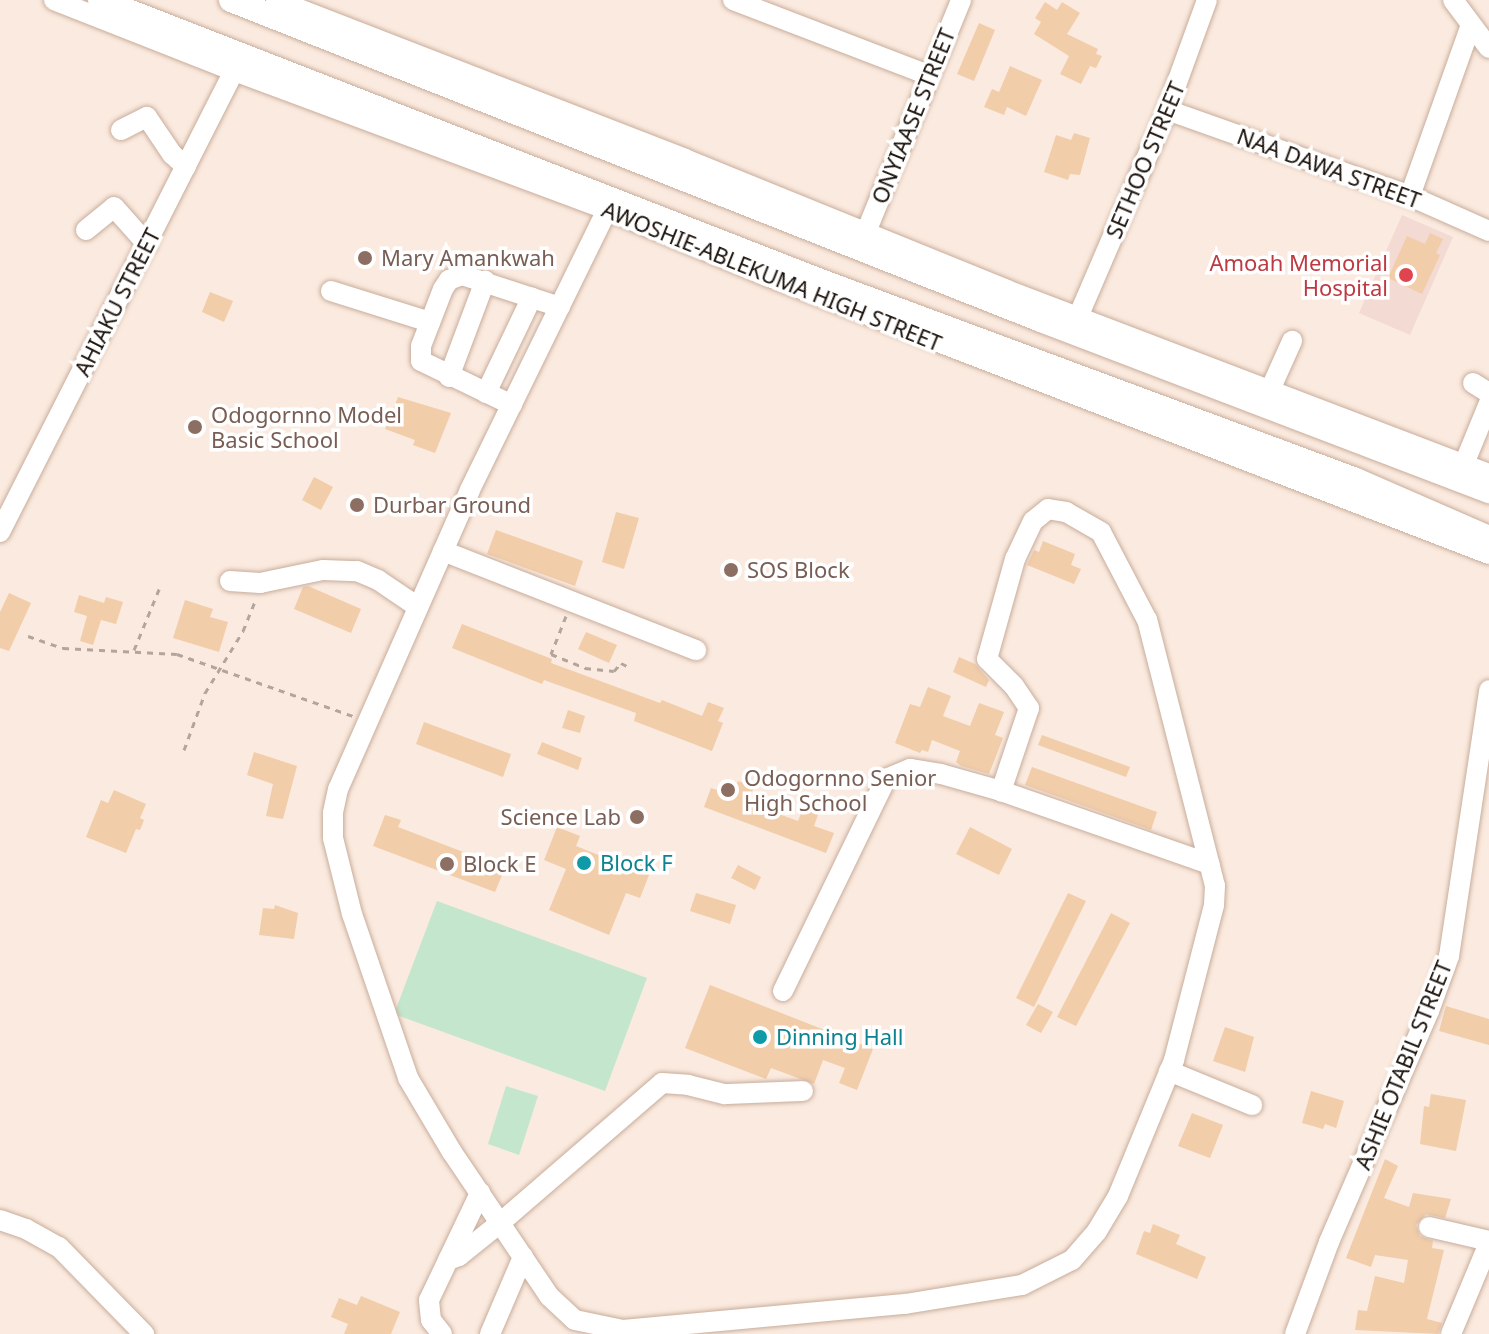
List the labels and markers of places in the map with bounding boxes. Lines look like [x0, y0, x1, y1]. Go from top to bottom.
place label: Mary Amankwah [381, 245, 555, 271]
marker: Mary Amankwah [356, 249, 374, 267]
place label: Amoah Memorial Hospital [1209, 249, 1388, 300]
marker: Amoah Memorial Hospital [1395, 264, 1417, 286]
place label: Odogornno Model Basic School [211, 401, 402, 452]
marker: Odogornno Model Basic School [186, 418, 204, 436]
place label: Durbar Ground [373, 492, 531, 518]
marker: Durbar Ground [348, 496, 366, 514]
place label: SOS Block [747, 557, 850, 583]
marker: SOS Block [722, 561, 740, 579]
place label: Odogornno Senior High School [744, 764, 936, 816]
marker: Odogornno Senior High School [719, 781, 737, 799]
place label: Science Lab [501, 804, 621, 830]
marker: Science Lab [628, 808, 646, 826]
place label: Block F [600, 850, 673, 876]
place label: Block E [463, 851, 537, 877]
marker: Block F [575, 854, 593, 872]
marker: Block E [438, 855, 456, 873]
place label: Dinning Hall [776, 1024, 903, 1050]
marker: Dinning Hall [751, 1028, 769, 1046]

